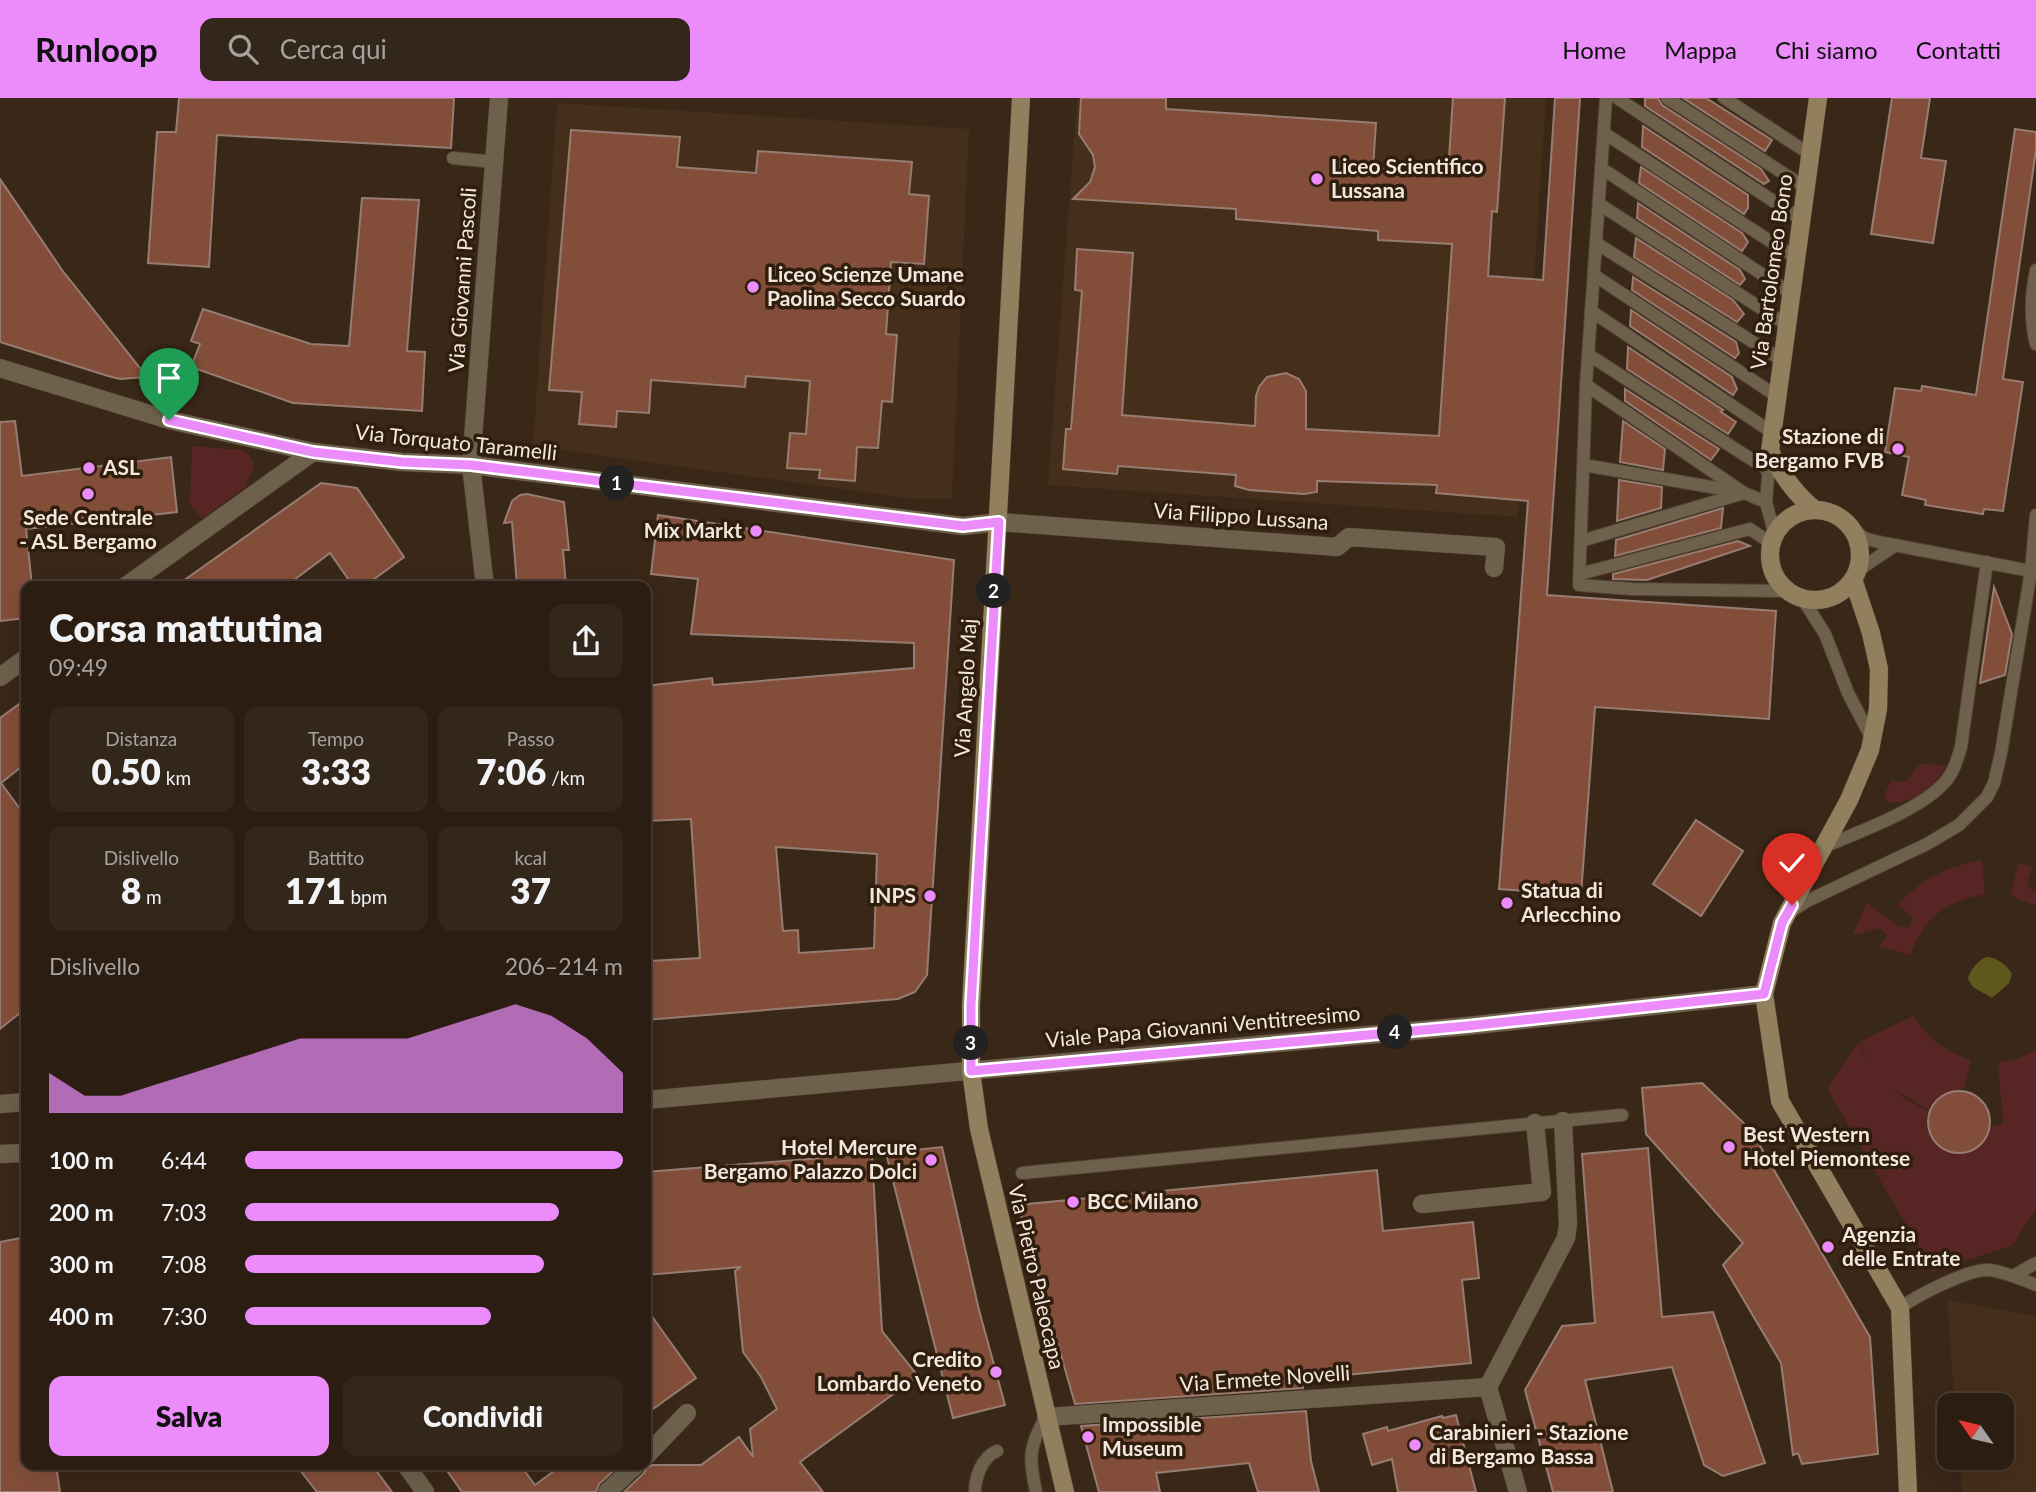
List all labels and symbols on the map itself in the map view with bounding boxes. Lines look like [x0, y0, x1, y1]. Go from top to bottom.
place label: Liceo Scientifico Lussana [1331, 153, 1484, 202]
marker: Liceo Scientifico Lussana [1309, 171, 1325, 187]
street label: Via Bartolomeo Bono [1744, 172, 1797, 371]
street label: Via Giovanni Pascoli [443, 187, 480, 373]
place label: Liceo Scienze Umane Paolina Secco Suardo [767, 261, 966, 310]
marker: Liceo Scienze Umane Paolina Secco Suardo [745, 279, 761, 295]
pin [139, 348, 199, 420]
street label: Via Torquato Taramelli [354, 418, 558, 465]
place label: Stazione di Bergamo FVB [1755, 423, 1884, 472]
marker: Stazione di Bergamo FVB [1890, 441, 1906, 457]
place label: ASL [102, 454, 140, 479]
marker: ASL [81, 460, 97, 476]
pin: 1 [600, 466, 634, 500]
marker: Sede Centrale - ASL Bergamo [80, 486, 96, 502]
street label: Via Filippo Lussana [1153, 497, 1329, 534]
place label: Sede Centrale - ASL Bergamo [19, 504, 157, 553]
place label: Mix Markt [644, 517, 742, 542]
marker: Mix Markt [748, 523, 764, 539]
pin: 2 [976, 574, 1012, 608]
street label: Via Angelo Maj [948, 618, 981, 758]
pin [1762, 833, 1822, 905]
place label: Statua di Arlecchino [1520, 877, 1621, 926]
place label: INPS [869, 882, 916, 907]
marker: INPS [922, 888, 938, 904]
marker: Statua di Arlecchino [1499, 895, 1515, 911]
street label: Viale Papa Giovanni Ventitreesimo [1044, 999, 1361, 1052]
pin: 4 [1378, 1014, 1412, 1049]
pin: 3 [954, 1026, 988, 1060]
place label: Best Western Hotel Piemontese [1743, 1121, 1910, 1170]
place label: Hotel Mercure Bergamo Palazzo Dolci [704, 1134, 917, 1183]
marker: Best Western Hotel Piemontese [1721, 1139, 1737, 1155]
marker: Hotel Mercure Bergamo Palazzo Dolci [923, 1152, 939, 1168]
street label: Via Pietro Paleocapa [1004, 1182, 1071, 1372]
place label: BCC Milano [1087, 1188, 1198, 1213]
marker: BCC Milano [1065, 1194, 1081, 1210]
place label: Agenzia delle Entrate [1841, 1221, 1960, 1270]
marker: Agenzia delle Entrate [1820, 1239, 1836, 1255]
place label: Credito Lombardo Veneto [817, 1346, 982, 1395]
street label: Via Ermete Novelli [1179, 1359, 1351, 1396]
marker: Credito Lombardo Veneto [988, 1364, 1004, 1380]
north arrow [1937, 1393, 2014, 1470]
place label: Impossible Museum [1102, 1411, 1202, 1460]
place label: Carabinieri - Stazione di Bergamo Bassa [1429, 1419, 1628, 1468]
marker: Impossible Museum [1080, 1429, 1096, 1445]
marker: Carabinieri - Stazione di Bergamo Bassa [1407, 1437, 1423, 1453]

